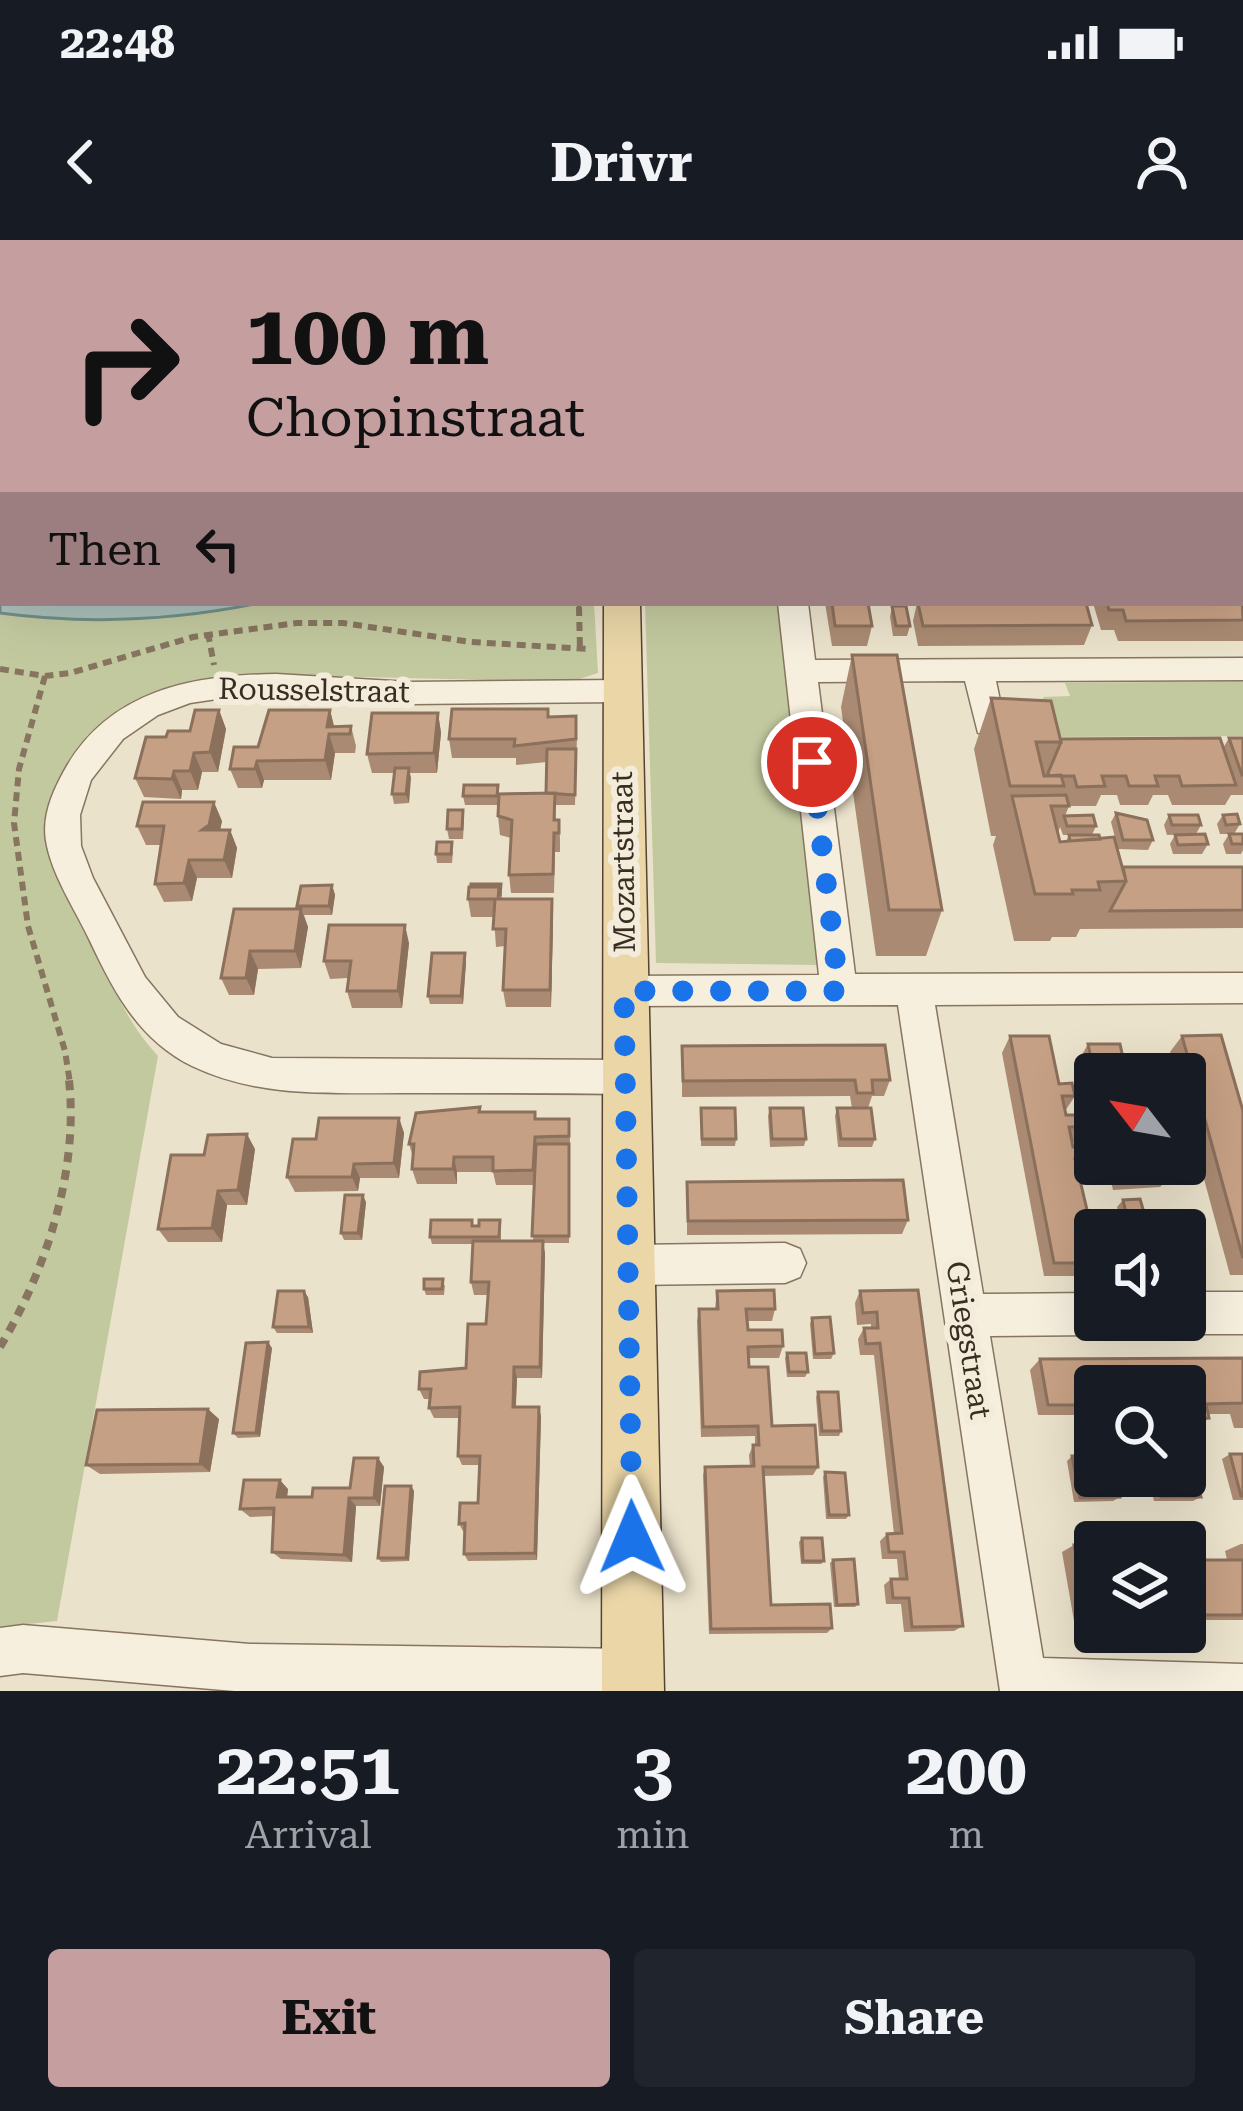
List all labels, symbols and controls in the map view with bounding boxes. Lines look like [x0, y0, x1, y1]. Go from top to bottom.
text: 22:48 [60, 16, 175, 69]
icon: back [48, 129, 114, 195]
icon: person [1129, 129, 1195, 195]
text: Drivr [550, 131, 693, 194]
text: 100 m [246, 286, 489, 384]
icon: right [48, 288, 204, 444]
text: Chopinstraat [246, 386, 585, 449]
icon: left [185, 516, 251, 582]
text: Then [48, 523, 161, 576]
street label: Rousselstraat [218, 671, 410, 709]
pin [761, 711, 863, 813]
icon: arrive [779, 729, 845, 795]
street label: Mozartstraat [604, 771, 642, 953]
north arrow [1074, 1053, 1206, 1185]
map controls [1074, 1053, 1206, 1653]
button: sound [1074, 1209, 1206, 1341]
street label: Griegstraat [939, 1259, 999, 1421]
button: search [1074, 1365, 1206, 1497]
position arrow [569, 1474, 695, 1600]
button: layers [1074, 1521, 1206, 1653]
text: 22:51 [216, 1727, 400, 1812]
text: 3 [633, 1727, 673, 1812]
text: 200 [906, 1727, 1027, 1812]
text: Arrival [245, 1812, 372, 1858]
text: min [616, 1812, 690, 1858]
text: m [948, 1812, 984, 1858]
button: Exit [48, 1949, 610, 2087]
button: Share [634, 1949, 1195, 2087]

